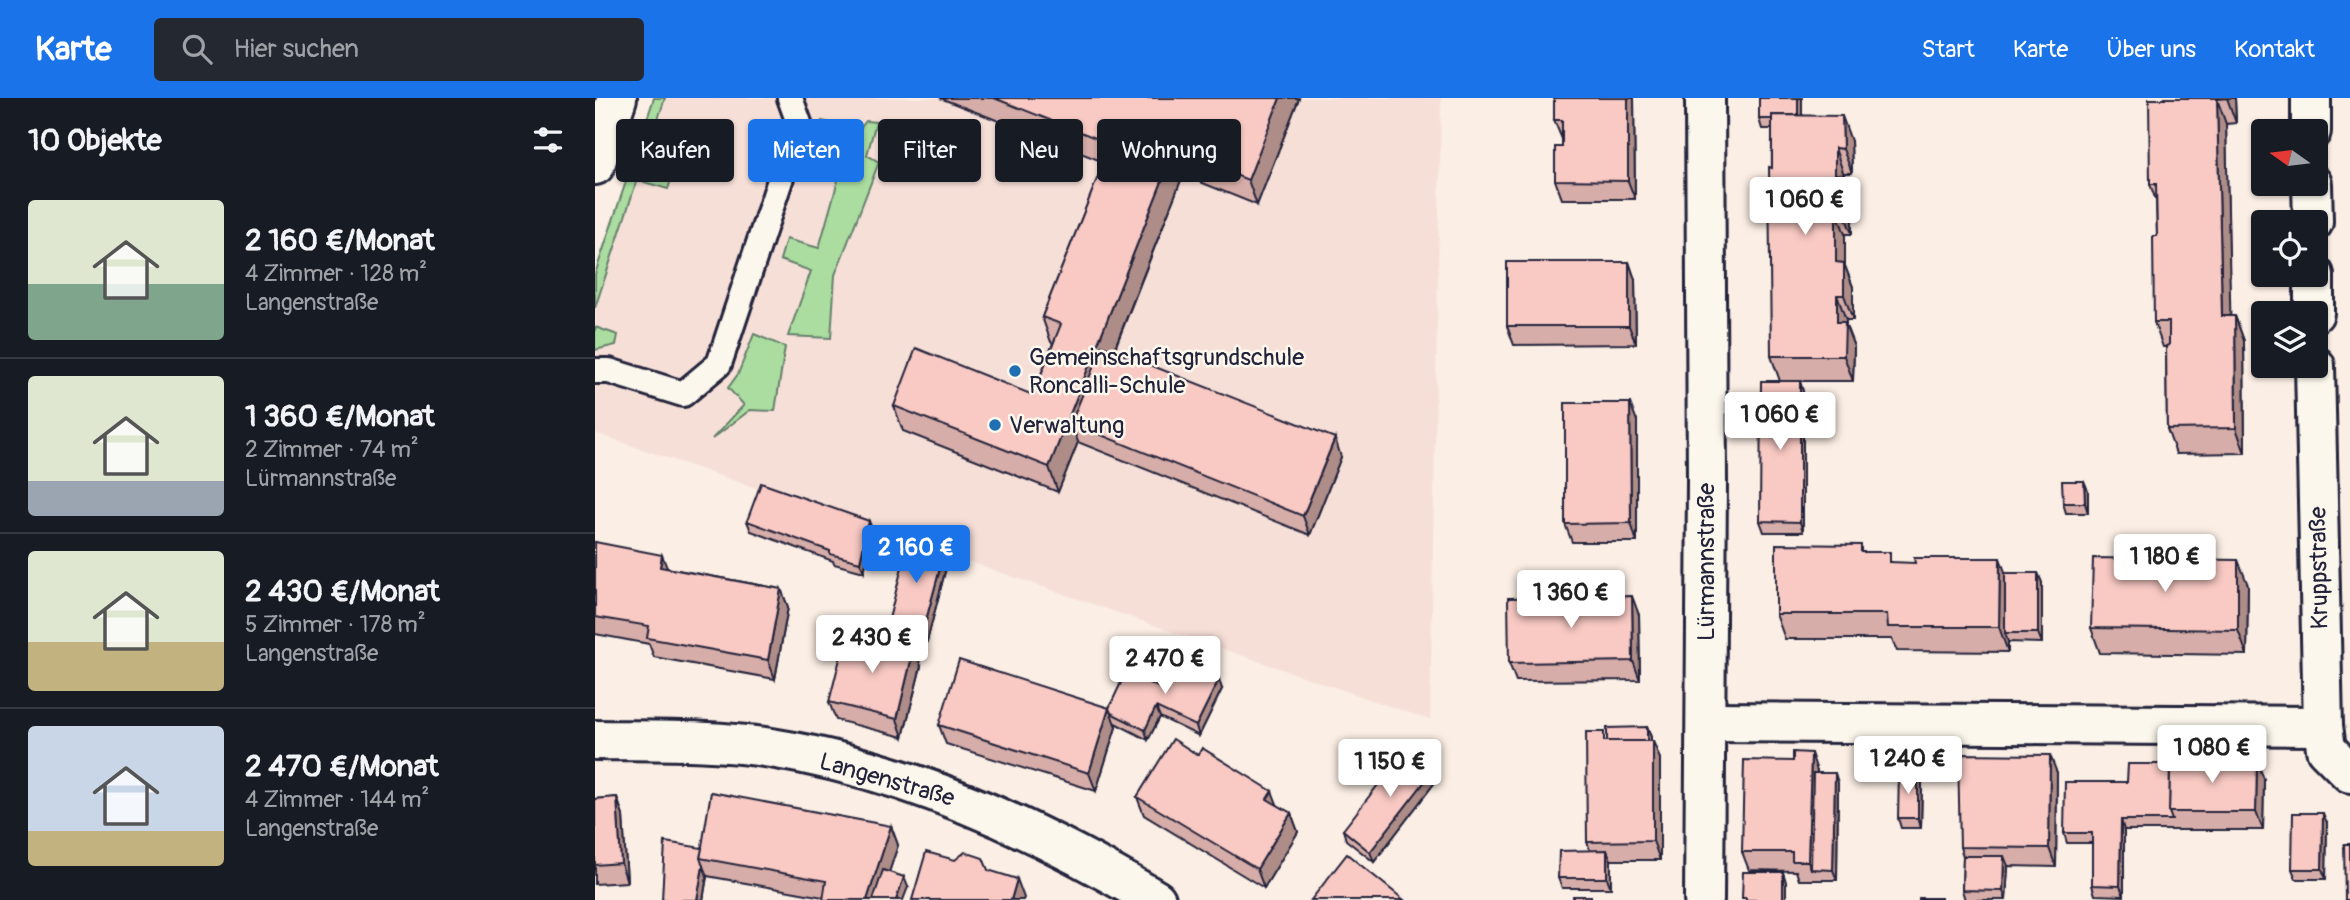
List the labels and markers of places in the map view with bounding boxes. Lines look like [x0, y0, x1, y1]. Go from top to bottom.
pin: 1 060 € [1740, 178, 1870, 237]
place label: Gemeinschaftsgrundschule Roncalli-Schule [1029, 343, 1304, 400]
marker: Gemeinschaftsgrundschule Roncalli-Schule [1007, 363, 1023, 379]
pin: 1 060 € [1715, 392, 1845, 452]
place label: Verwaltung [1009, 411, 1124, 440]
marker: Verwaltung [987, 417, 1003, 433]
pin: 2 160 € [851, 526, 981, 585]
pin: 1 180 € [2100, 534, 2230, 594]
pin: 1 360 € [1506, 570, 1636, 630]
pin: 2 430 € [807, 616, 937, 675]
pin: 2 470 € [1100, 636, 1230, 696]
pin: 1 080 € [2147, 726, 2277, 785]
pin: 1 240 € [1843, 736, 1973, 796]
pin: 1 150 € [1325, 740, 1455, 799]

